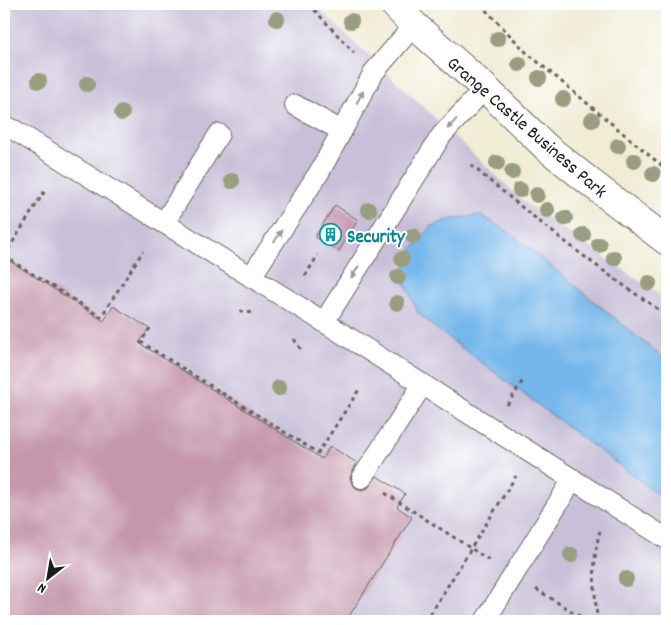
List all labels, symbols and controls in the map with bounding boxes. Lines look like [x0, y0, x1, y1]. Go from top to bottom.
street label: Grange Castle Business Park [440, 51, 612, 206]
one-way arrow [356, 91, 365, 104]
one-way arrow [446, 118, 458, 130]
building icon: Security [319, 223, 343, 247]
place label: Security [347, 225, 406, 252]
one-way arrow [273, 229, 283, 243]
one-way arrow [350, 265, 359, 278]
north arrow [22, 552, 72, 602]
text: N [34, 577, 50, 598]

